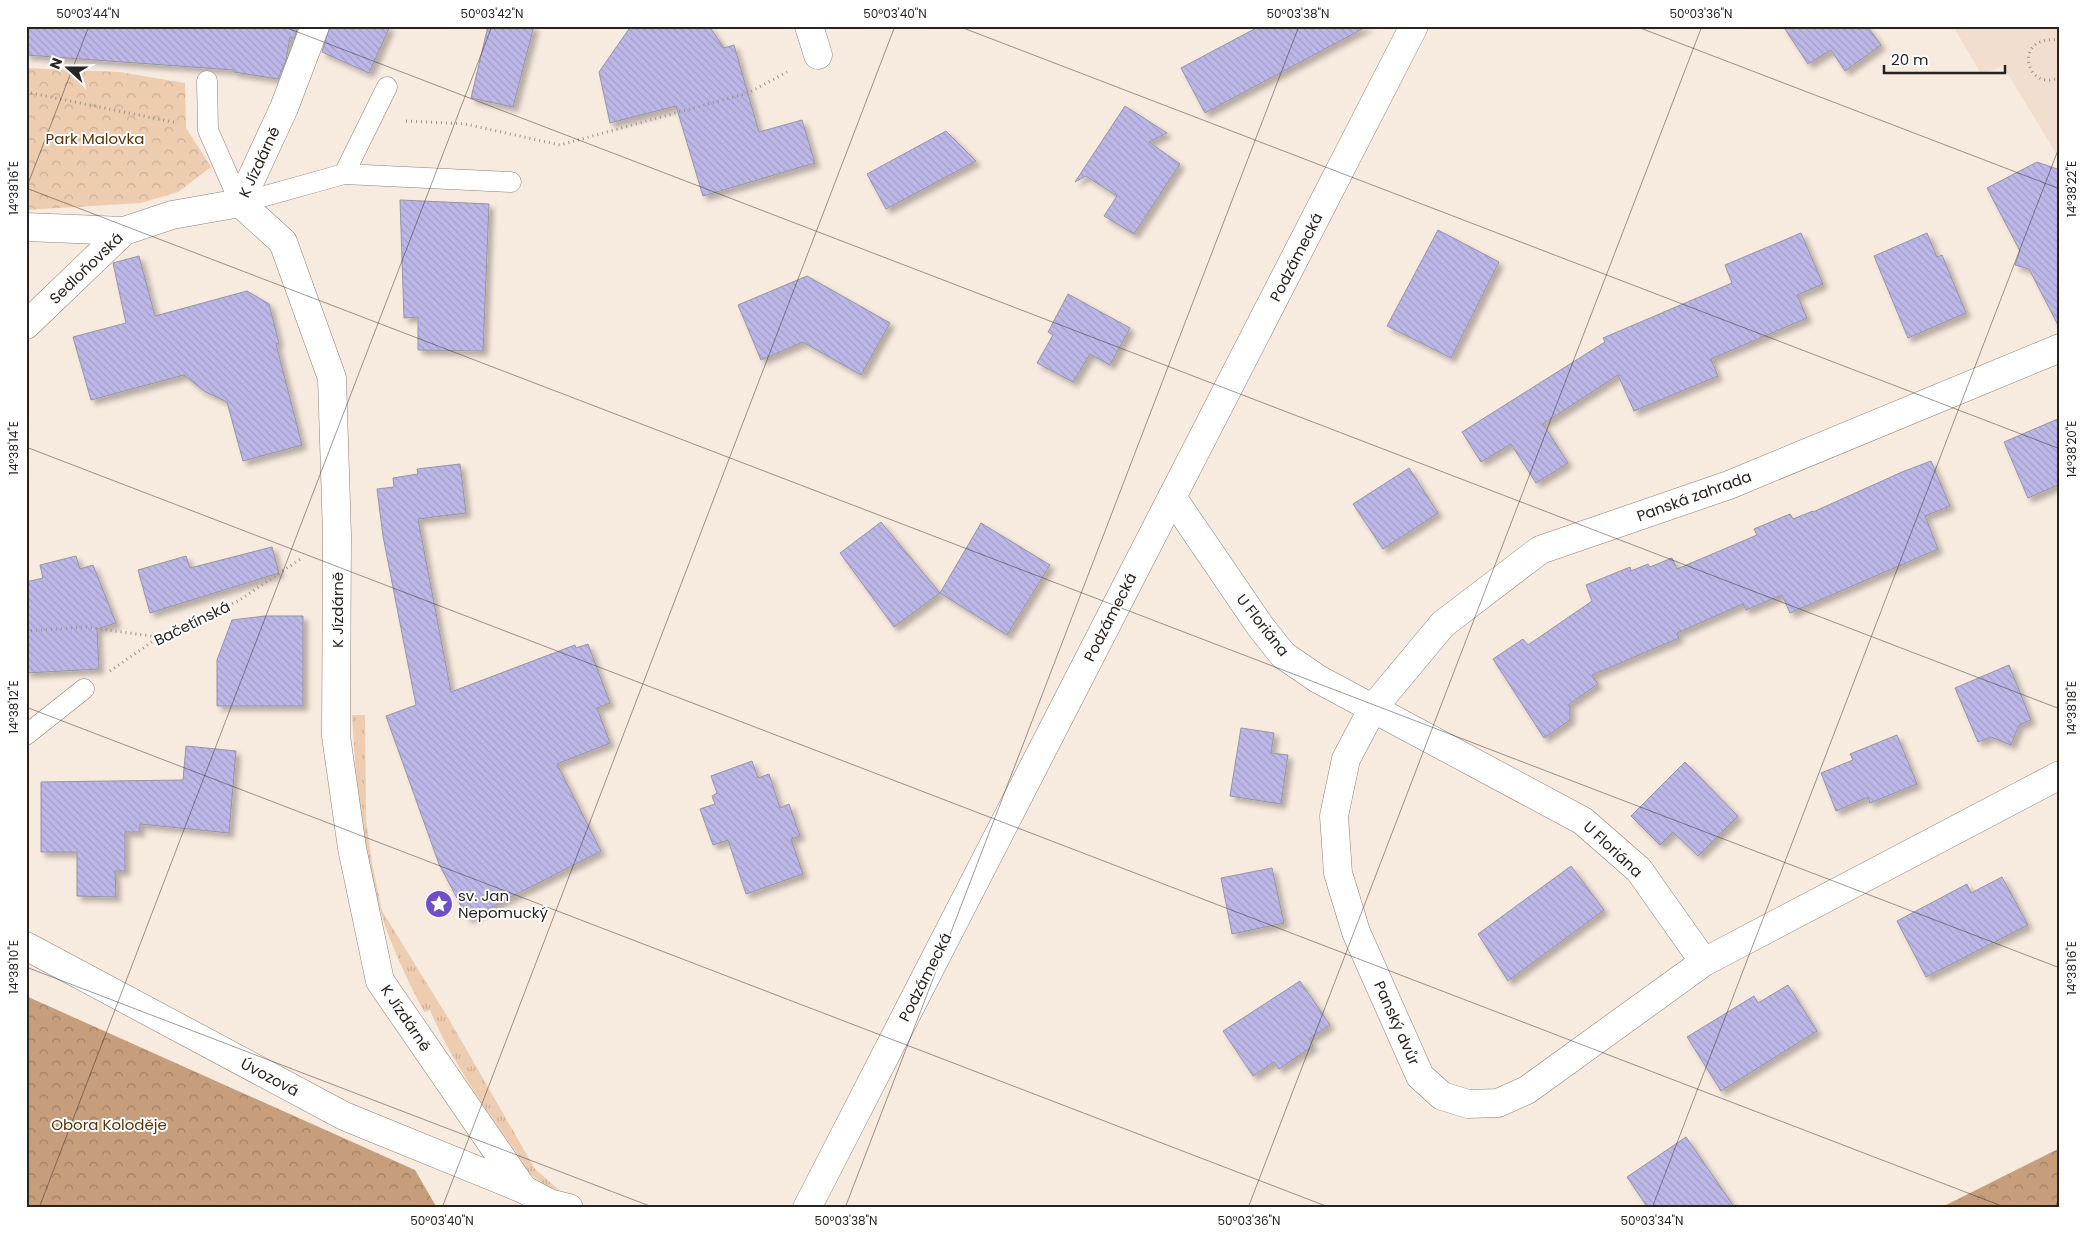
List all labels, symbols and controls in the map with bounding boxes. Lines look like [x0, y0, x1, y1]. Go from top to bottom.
text: 50°03'44"N [56, 5, 120, 22]
text: 50°03'42"N [461, 5, 523, 22]
text: 50°03'40"N [863, 5, 927, 22]
text: 50°03'38"N [1266, 5, 1330, 22]
text: 50°03'36"N [1669, 5, 1733, 22]
north arrow [42, 42, 92, 92]
scale bar [1884, 42, 2005, 74]
text: 20 m [1891, 49, 1929, 70]
text: N [45, 55, 67, 72]
street label: K Jízdárně [233, 123, 285, 201]
park label: Park Malovka [46, 128, 144, 149]
text: 14°38'16"E [5, 161, 22, 215]
text: 14°38'22"E [2063, 161, 2080, 217]
street label: Podzámecká [1265, 209, 1327, 305]
street label: Sedloňovská [45, 227, 127, 309]
text: 14°38'14"E [5, 421, 22, 475]
text: 14°38'20"E [2063, 421, 2080, 477]
street label: Panská zahrada [1634, 465, 1754, 527]
street label: Podzámecká [1079, 569, 1141, 665]
street label: K Jízdárně [327, 572, 348, 648]
street label: U Floriána [1232, 589, 1294, 661]
street label: Bačetínská [150, 596, 234, 650]
text: 14°38'12"E [5, 680, 22, 734]
text: 14°38'18"E [2063, 681, 2080, 735]
street label: U Floriána [1579, 816, 1647, 882]
place label: sv. Jan Nepomucký [458, 885, 548, 923]
place icon: sv. Jan Nepomucký [424, 889, 454, 919]
street label: Podzámecká [894, 929, 956, 1025]
text: 14°38'10"E [5, 940, 22, 994]
text: 14°38'16"E [2063, 941, 2080, 995]
street label: Panský dvůr [1369, 978, 1425, 1069]
street label: K Jízdárně [376, 981, 436, 1055]
street label: Úvozová [237, 1053, 303, 1101]
park label: Obora Koloděje [51, 1114, 167, 1135]
text: 50°03'40"N [410, 1212, 474, 1229]
text: 50°03'38"N [814, 1212, 878, 1229]
text: 50°03'36"N [1217, 1212, 1281, 1229]
text: 50°03'34"N [1620, 1212, 1684, 1229]

